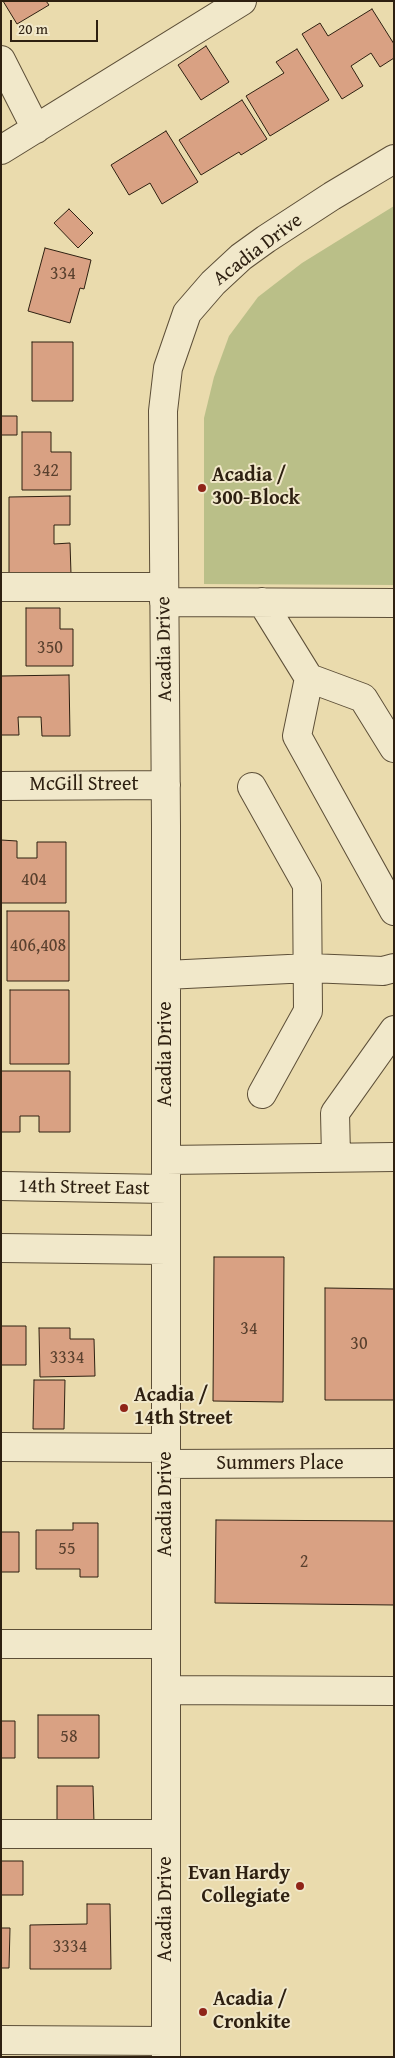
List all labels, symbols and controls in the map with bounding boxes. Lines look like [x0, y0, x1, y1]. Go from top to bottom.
scale bar [12, 10, 100, 42]
text: 20 m [18, 18, 48, 39]
street label: Acadia Drive [209, 209, 307, 291]
house number: 334 [50, 263, 76, 285]
house number: 342 [33, 460, 59, 482]
place label: Acadia / 300-Block [212, 464, 300, 511]
marker: Acadia / 300-Block [196, 482, 208, 494]
street label: Acadia Drive [152, 596, 178, 702]
house number: 350 [37, 637, 63, 659]
street label: McGill Street [30, 773, 138, 797]
house number: 404 [21, 869, 47, 891]
house number: 406,408 [10, 935, 66, 957]
street label: Acadia Drive [154, 1001, 178, 1107]
street label: 14th Street East [18, 1175, 150, 1201]
house number: 34 [240, 1318, 258, 1340]
house number: 30 [350, 1333, 368, 1355]
house number: 3334 [50, 1347, 84, 1369]
place label: Acadia / 14th Street [134, 1384, 233, 1431]
marker: Acadia / 14th Street [118, 1402, 130, 1414]
street label: Acadia Drive [154, 1451, 178, 1557]
street label: Summers Place [216, 1452, 344, 1476]
house number: 55 [58, 1538, 76, 1560]
house number: 2 [300, 1551, 308, 1573]
house number: 58 [60, 1726, 78, 1748]
street label: Acadia Drive [154, 1856, 178, 1962]
place label: Evan Hardy Collegiate [188, 1862, 290, 1909]
marker: Evan Hardy Collegiate [294, 1880, 306, 1892]
house number: 3334 [53, 1936, 87, 1958]
place label: Acadia / Cronkite [213, 1988, 291, 2035]
marker: Acadia / Cronkite [197, 2006, 209, 2018]

